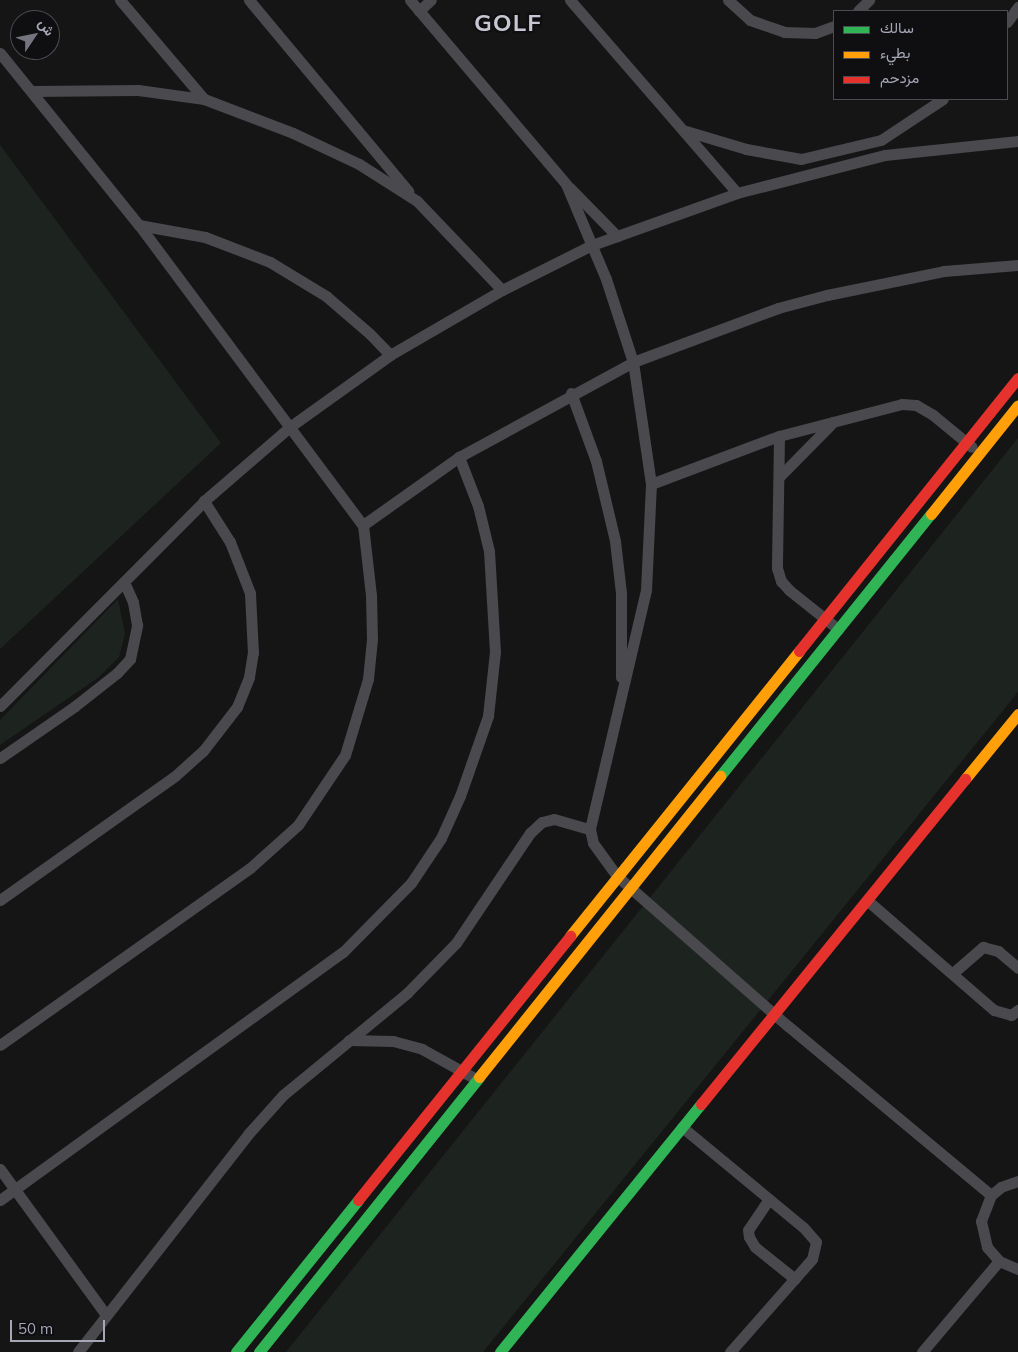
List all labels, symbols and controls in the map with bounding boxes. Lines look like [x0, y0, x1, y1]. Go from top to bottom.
district label: GOLF [474, 9, 542, 37]
north arrow [10, 10, 60, 60]
legend [833, 10, 1008, 100]
text: ش [34, 15, 59, 39]
text: سالك [880, 18, 914, 37]
text: بطيء [880, 43, 910, 62]
text: مزدحم [880, 68, 919, 87]
scale bar [12, 1310, 108, 1342]
text: 50 m [18, 1319, 53, 1338]

